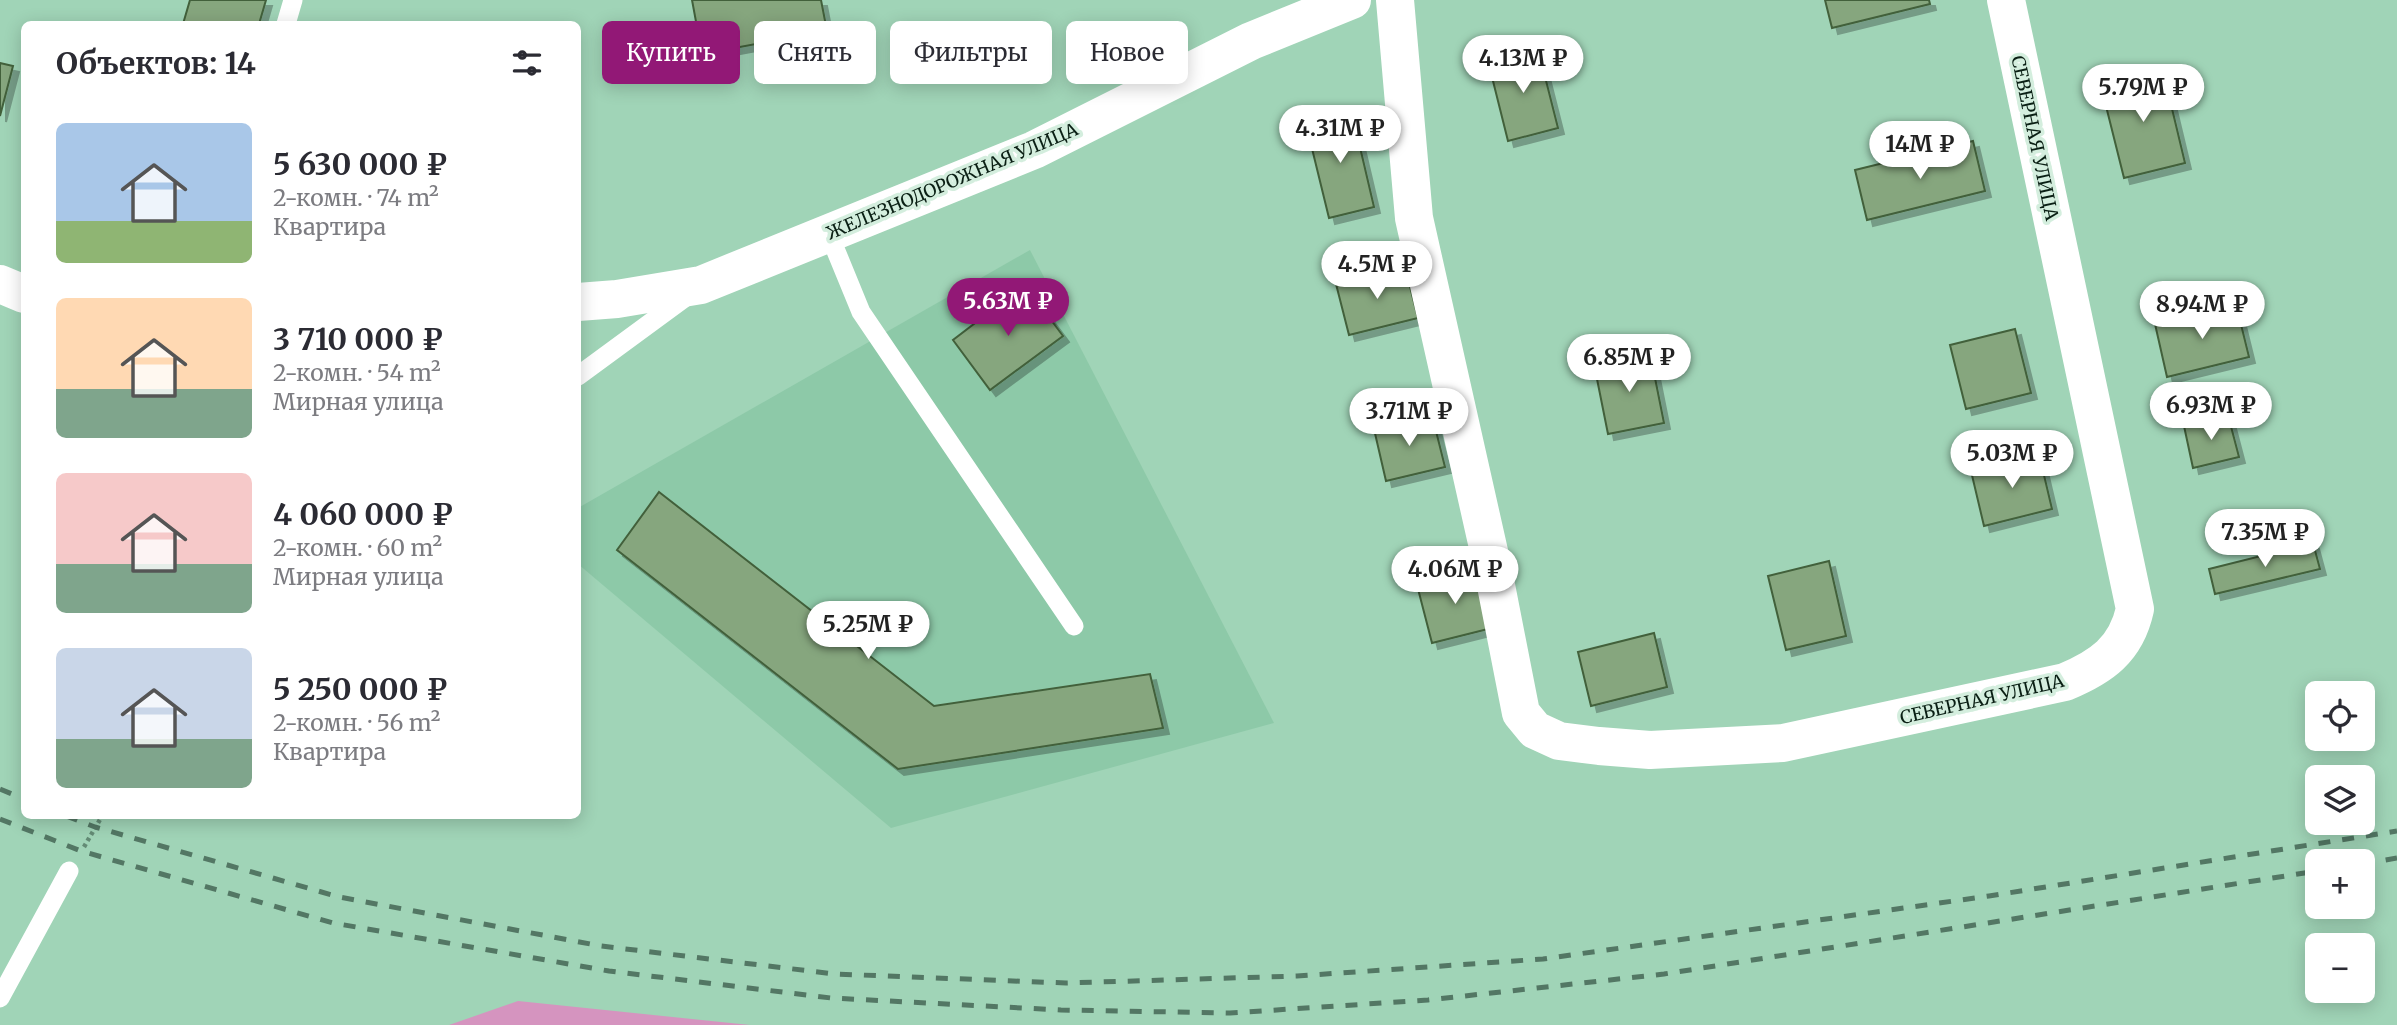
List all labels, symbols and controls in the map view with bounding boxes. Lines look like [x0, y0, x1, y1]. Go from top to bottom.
chip: Купить [602, 21, 740, 84]
chip: Снять [754, 21, 876, 84]
chip: Фильтры [890, 21, 1052, 84]
chip: Новое [1066, 21, 1188, 84]
pin: 4.13M ₽ [1458, 36, 1588, 95]
text: 4.13M ₽ [1478, 43, 1568, 72]
text: Объектов: 14 [56, 44, 256, 82]
icon: filters [508, 44, 546, 82]
street label: СЕВЕРНАЯ УЛИЦА [2006, 54, 2064, 223]
pin: 5.79M ₽ [2078, 64, 2208, 124]
text: 5.79M ₽ [2098, 72, 2188, 101]
pin: 4.31M ₽ [1275, 106, 1405, 165]
text: 4.31M ₽ [1295, 113, 1385, 142]
street label: ЖЕЛЕЗНОДОРОЖНАЯ УЛИЦА [823, 117, 1082, 245]
pin: 14M ₽ [1871, 122, 1969, 181]
text: 14M ₽ [1885, 129, 1955, 158]
text: 5 630 000 ₽ [273, 145, 447, 183]
icon: home [112, 151, 196, 235]
text: 2-комн. · 74 m² [273, 183, 439, 212]
text: Квартира [273, 212, 386, 241]
pin: 4.5M ₽ [1320, 242, 1434, 301]
text: 4.5M ₽ [1337, 249, 1417, 278]
pin: 5.63M ₽ [943, 278, 1073, 338]
pin: 8.94M ₽ [2137, 282, 2267, 341]
text: 5.63M ₽ [963, 286, 1053, 315]
text: 8.94M ₽ [2156, 289, 2248, 318]
text: 3 710 000 ₽ [273, 320, 443, 358]
icon: home [112, 326, 196, 410]
pin: 6.85M ₽ [1564, 334, 1694, 394]
text: 6.85M ₽ [1583, 342, 1675, 371]
text: 2-комн. · 54 m² [273, 358, 441, 387]
pin: 6.93M ₽ [2146, 382, 2276, 442]
text: Мирная улица [273, 387, 444, 416]
pin: 3.71M ₽ [1344, 388, 1474, 448]
text: 6.93M ₽ [2166, 390, 2256, 419]
text: 3.71M ₽ [1365, 396, 1453, 425]
pin: 5.03M ₽ [1947, 430, 2077, 490]
text: 5.03M ₽ [1967, 438, 2057, 467]
text: 4 060 000 ₽ [273, 495, 453, 533]
icon: home [112, 501, 196, 585]
pin: 7.35M ₽ [2200, 510, 2330, 569]
text: 7.35M ₽ [2221, 517, 2309, 546]
text: 2-комн. · 60 m² [273, 533, 442, 562]
pin: 4.06M ₽ [1390, 546, 1520, 606]
text: 4.06M ₽ [1407, 554, 1503, 583]
text: Мирная улица [273, 562, 444, 591]
pin: 5.25M ₽ [803, 602, 933, 661]
text: 5.25M ₽ [823, 609, 913, 638]
street label: СЕВЕРНАЯ УЛИЦА [1898, 669, 2067, 729]
text: 5 250 000 ₽ [273, 670, 447, 708]
icon: home [112, 676, 196, 760]
map controls [2305, 681, 2375, 1003]
button: locate [2305, 681, 2375, 751]
text: 2-комн. · 56 m² [273, 708, 440, 737]
text: Квартира [273, 737, 386, 766]
button: layers [2305, 765, 2375, 835]
button: + [2305, 849, 2375, 919]
button: − [2305, 933, 2375, 1003]

